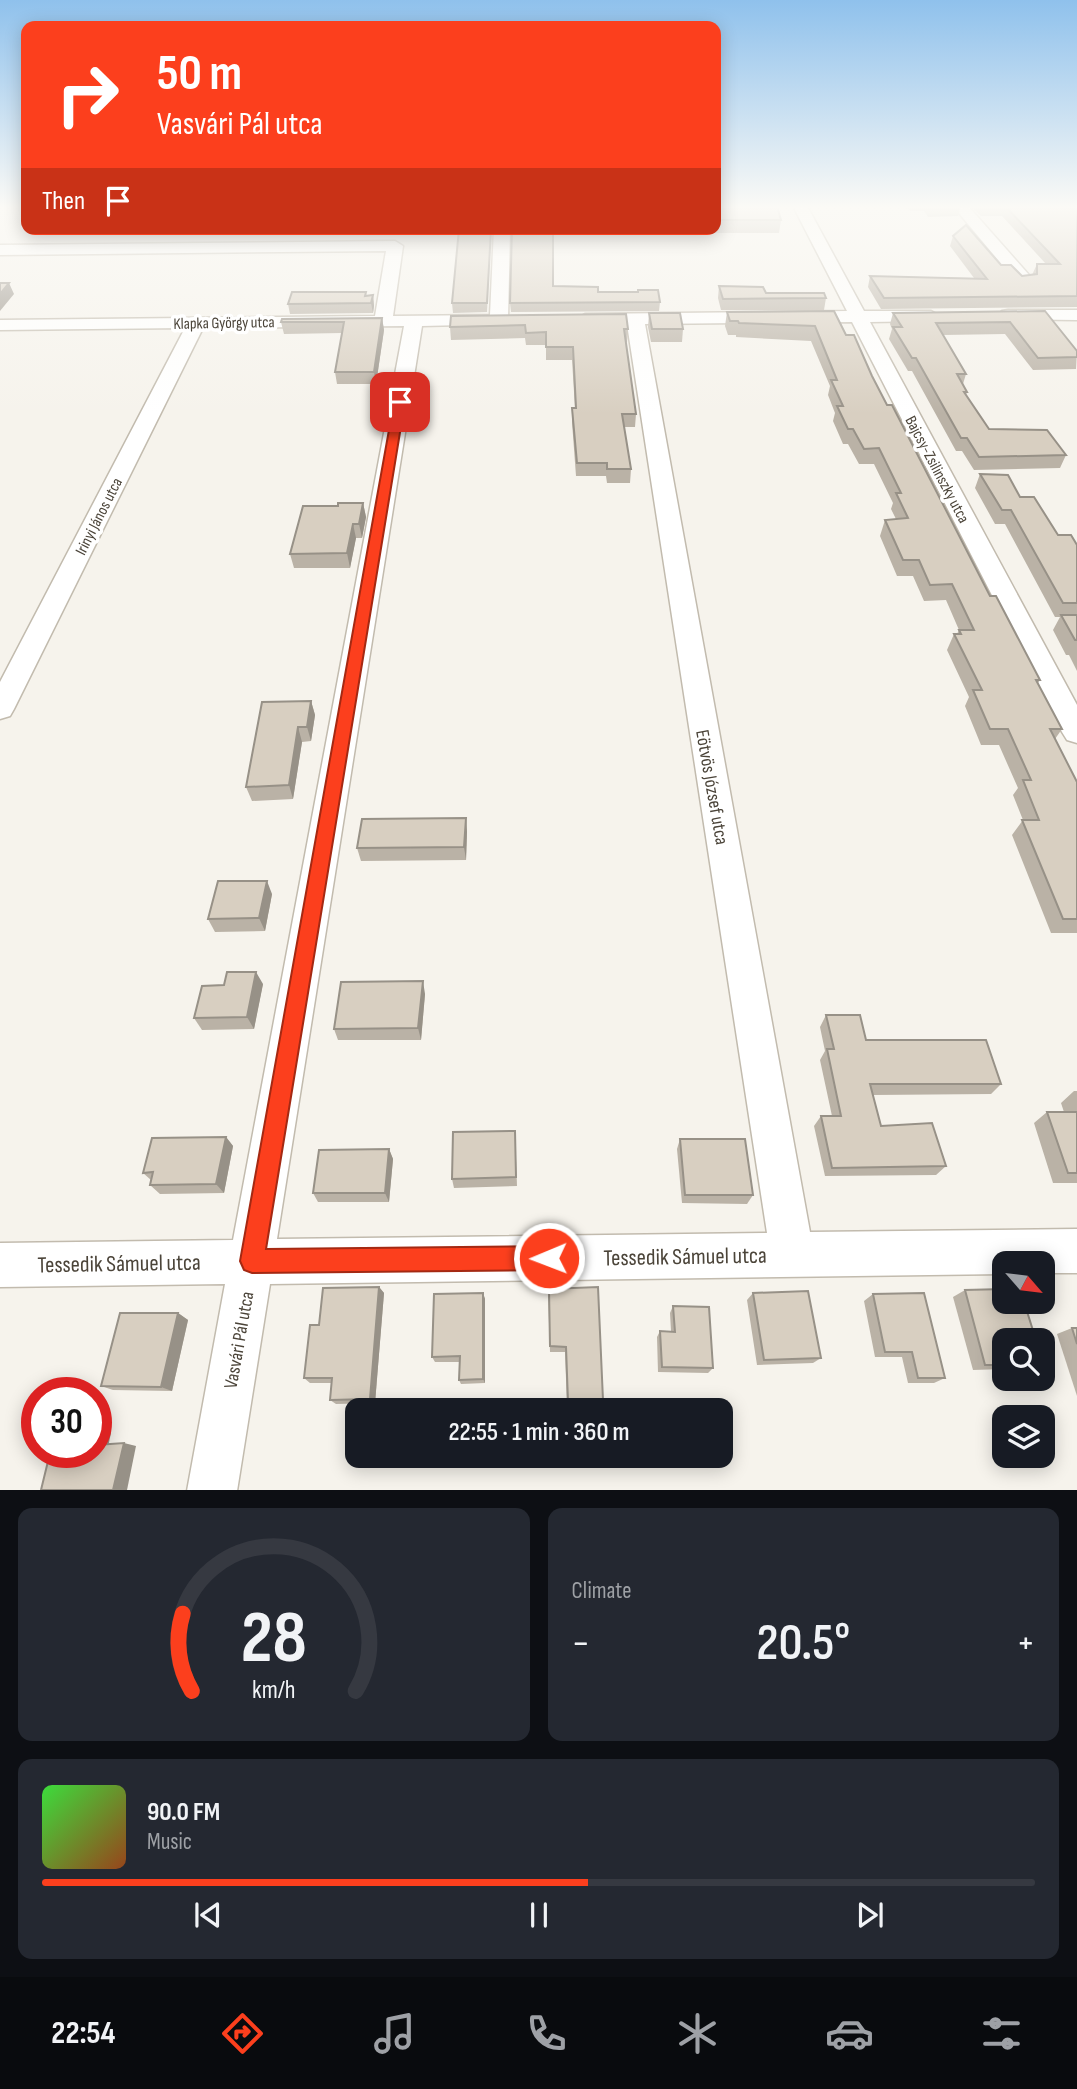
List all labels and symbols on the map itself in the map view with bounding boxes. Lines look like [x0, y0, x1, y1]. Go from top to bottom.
street label: Klapka György utca [173, 313, 275, 334]
pin [370, 372, 430, 432]
street label: Bajcsy-Zsilinszky utca [900, 413, 973, 526]
street label: Irinyi János utca [72, 475, 127, 559]
street label: Eötvös József utca [690, 728, 733, 846]
position arrow [512, 1221, 586, 1295]
street label: Tessedik Sámuel utca [603, 1242, 767, 1272]
street label: Tessedik Sámuel utca [37, 1249, 201, 1279]
north arrow [992, 1251, 1055, 1314]
street label: Vasvári Pál utca [220, 1290, 259, 1391]
speed limit sign: 30 [21, 1377, 112, 1468]

